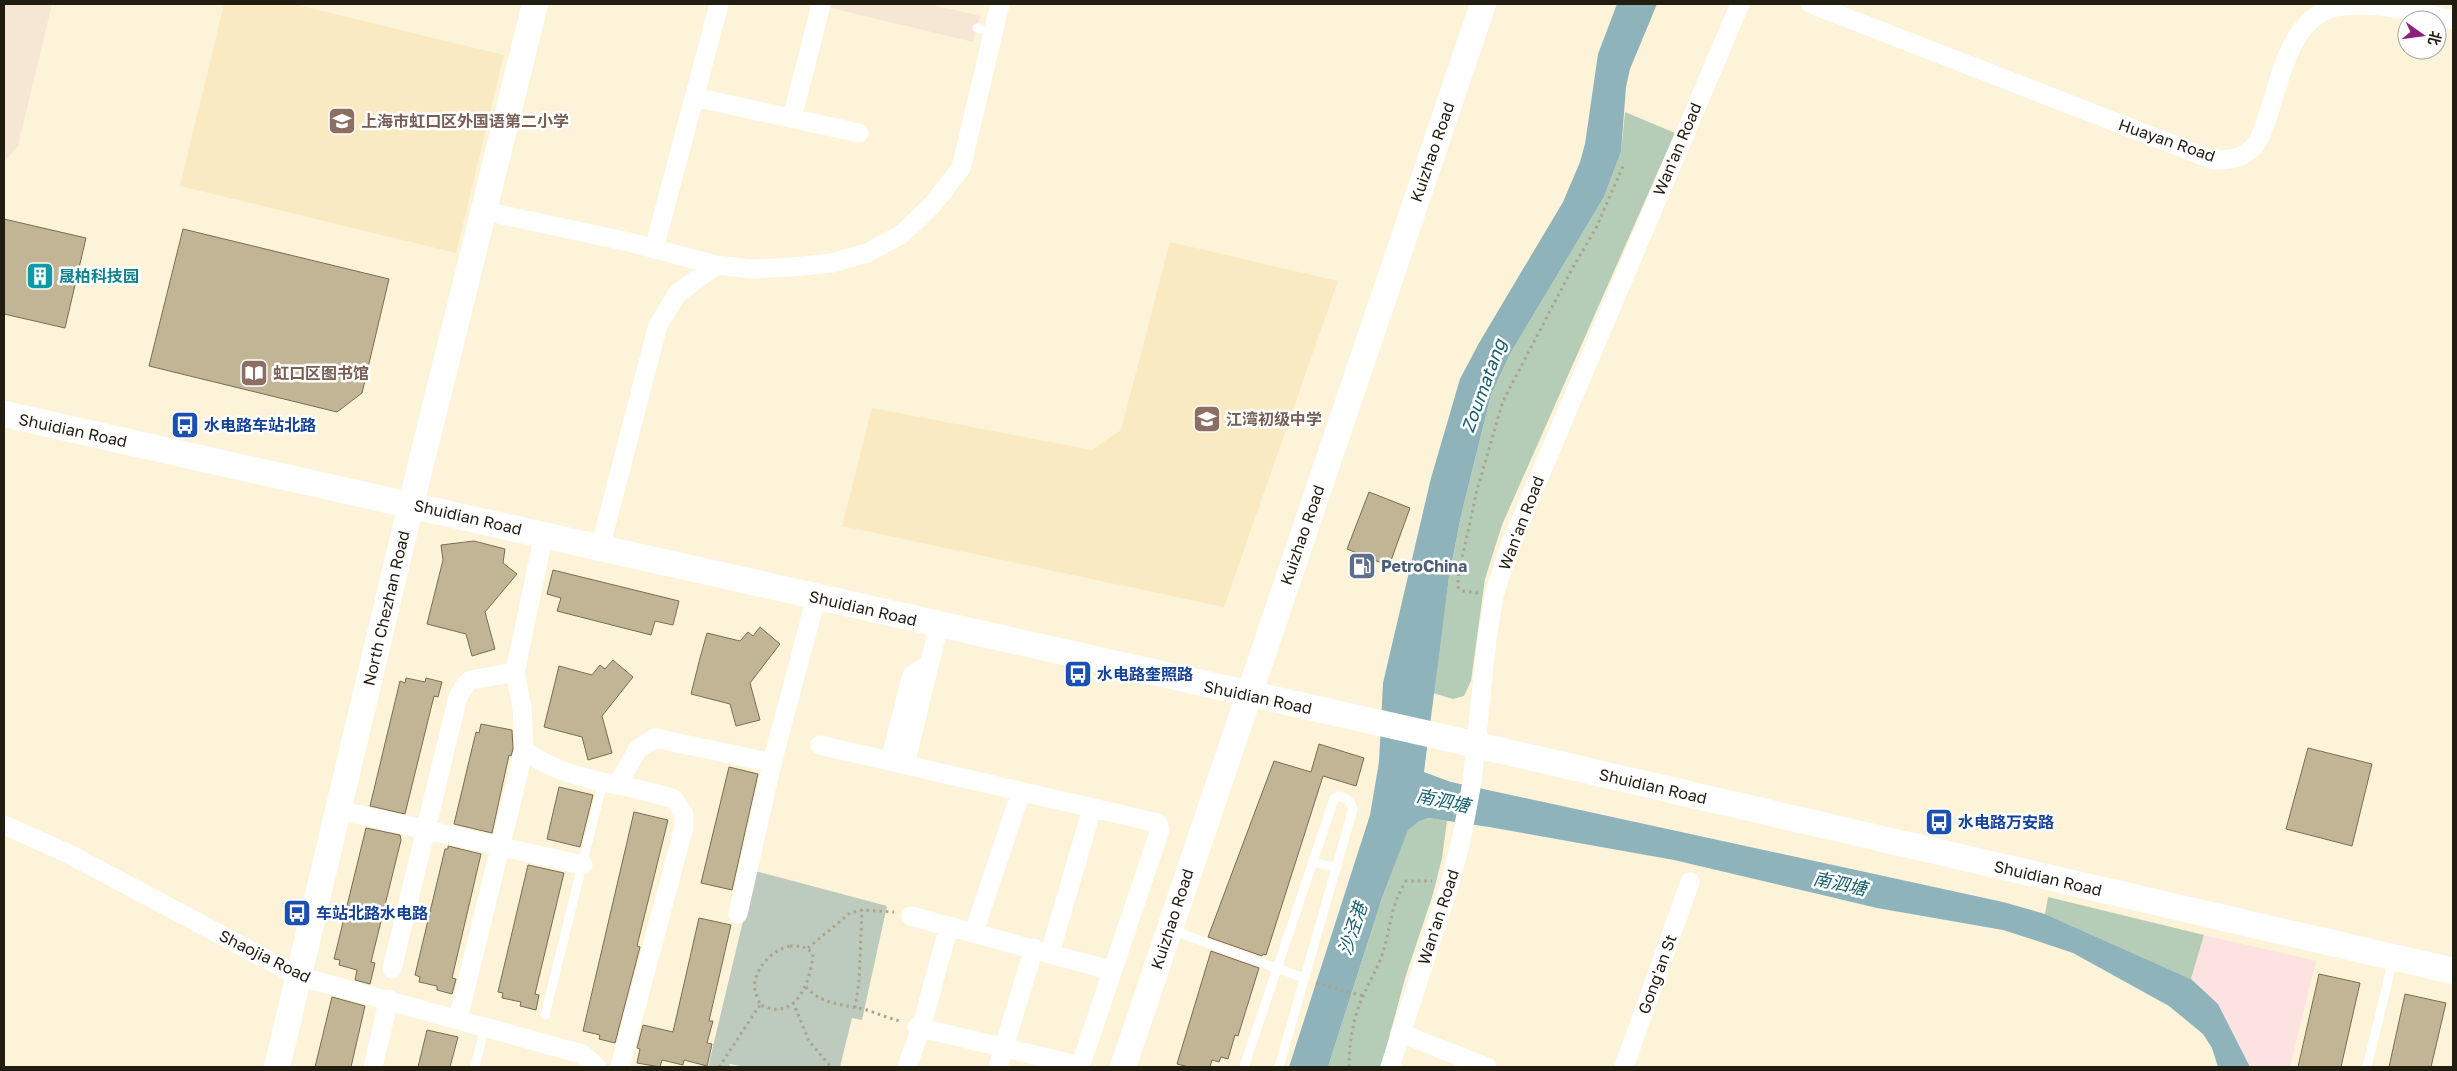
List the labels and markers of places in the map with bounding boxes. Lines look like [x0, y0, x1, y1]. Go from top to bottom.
school or university icon: 上海市虹口区外国语第二小学 [327, 106, 357, 136]
place label: 上海市虹口区外国语第二小学 [361, 111, 569, 131]
building icon: 晟柏科技园 [25, 261, 55, 291]
place label: 晟柏科技园 [59, 266, 139, 286]
library icon: 虹口区图书馆 [239, 358, 269, 388]
place label: 虹口区图书馆 [273, 363, 369, 383]
school or university icon: 江湾初级中学 [1192, 404, 1222, 434]
place label: 江湾初级中学 [1226, 409, 1322, 429]
bus stop icon: 水电路车站北路 [170, 410, 200, 440]
place label: 水电路车站北路 [204, 415, 316, 435]
fuel station icon: PetroChina [1347, 551, 1377, 581]
place label: PetroChina [1381, 556, 1467, 576]
bus stop icon: 水电路奎照路 [1063, 659, 1093, 689]
place label: 水电路奎照路 [1097, 664, 1193, 684]
bus stop icon: 水电路万安路 [1924, 807, 1954, 837]
place label: 水电路万安路 [1958, 812, 2054, 832]
bus stop icon: 车站北路水电路 [282, 898, 312, 928]
place label: 车站北路水电路 [316, 903, 428, 923]

